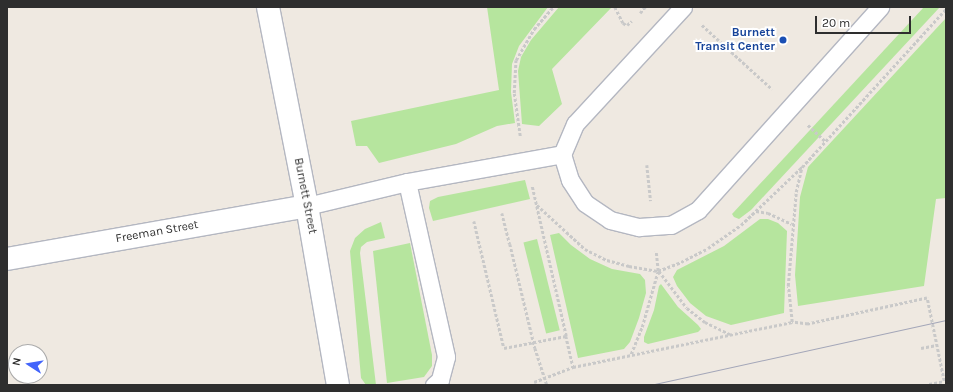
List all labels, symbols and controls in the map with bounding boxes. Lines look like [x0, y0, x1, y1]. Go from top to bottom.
scale bar [817, 8, 913, 34]
text: 20 m [822, 16, 850, 30]
place label: Burnett Transit Center [695, 26, 775, 54]
marker: Burnett Transit Center [778, 35, 788, 45]
street label: Burnett Street [291, 157, 319, 235]
street label: Freeman Street [114, 218, 200, 246]
north arrow [8, 344, 48, 384]
text: N [10, 356, 24, 367]

